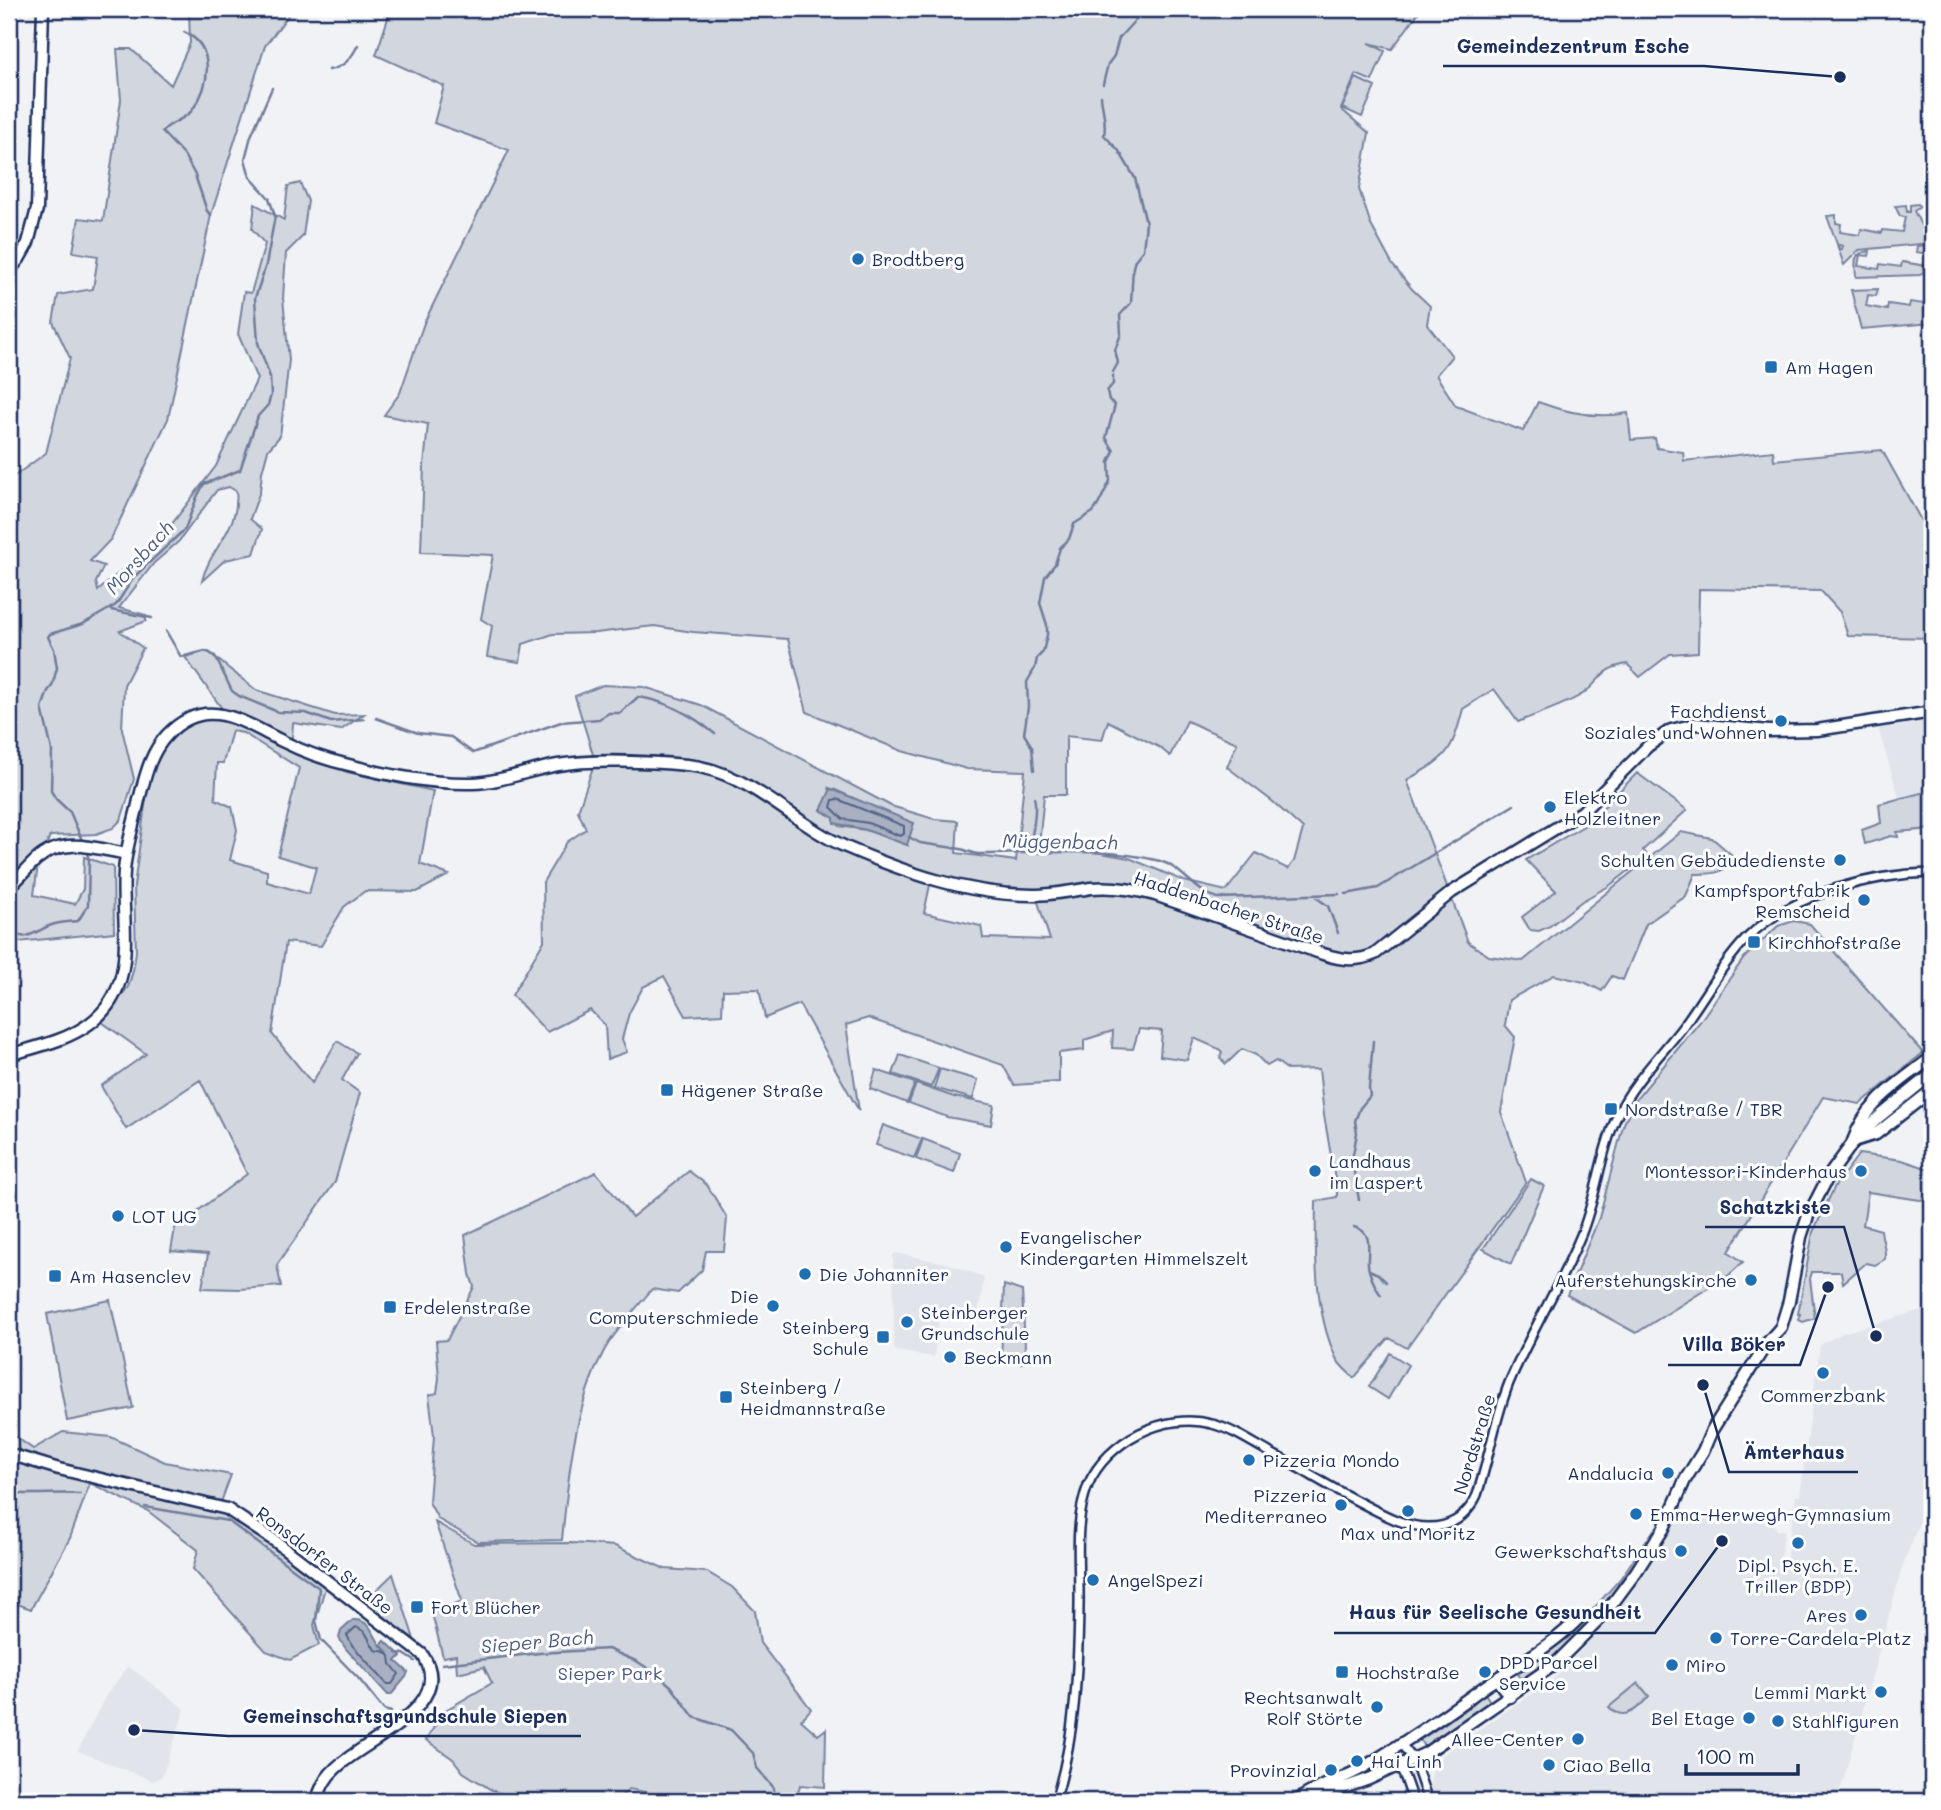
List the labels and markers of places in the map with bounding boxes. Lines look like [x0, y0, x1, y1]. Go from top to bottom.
callout: Gemeindezentrum Esche [1443, 26, 1704, 66]
place label: Brodtberg [872, 247, 964, 271]
marker: Brodtberg [850, 251, 866, 267]
place label: Am Hagen [1785, 355, 1873, 379]
marker: Am Hagen [1763, 359, 1779, 375]
place label: Fachdienst Soziales und Wohnen [1585, 699, 1767, 744]
marker: Fachdienst Soziales und Wohnen [1773, 713, 1789, 729]
place label: Elektro Holzleitner [1564, 785, 1661, 830]
marker: Elektro Holzleitner [1542, 799, 1558, 815]
place label: Schulten Gebäudedienste [1601, 848, 1826, 872]
marker: Schulten Gebäudedienste [1832, 852, 1848, 868]
place label: Kampfsportfabrik Remscheid [1694, 878, 1850, 923]
marker: Kampfsportfabrik Remscheid [1856, 892, 1872, 908]
place label: Kirchhofstraße [1768, 930, 1902, 954]
marker: Kirchhofstraße [1746, 934, 1762, 950]
place label: Hägener Straße [681, 1078, 823, 1102]
marker: Hägener Straße [659, 1082, 675, 1098]
place label: Nordstraße / TBR [1625, 1097, 1783, 1121]
marker: Nordstraße / TBR [1603, 1101, 1619, 1117]
place label: Landhaus im Laspert [1329, 1149, 1423, 1194]
place label: Montessori-Kinderhaus [1645, 1159, 1847, 1183]
marker: Landhaus im Laspert [1307, 1163, 1323, 1179]
marker: Montessori-Kinderhaus [1853, 1163, 1869, 1179]
callout: Schatzkiste [1705, 1187, 1844, 1227]
place label: LOT UG [132, 1204, 197, 1228]
marker: LOT UG [110, 1208, 126, 1224]
place label: Evangelischer Kindergarten Himmelszelt [1020, 1225, 1249, 1270]
marker: Evangelischer Kindergarten Himmelszelt [998, 1239, 1014, 1255]
place label: Die Johanniter [819, 1262, 949, 1286]
place label: Am Hasenclev [69, 1264, 191, 1288]
marker: Die Johanniter [797, 1266, 813, 1282]
marker: Am Hasenclev [47, 1268, 63, 1284]
place label: Auferstehungskirche [1555, 1268, 1737, 1292]
marker: Auferstehungskirche [1743, 1272, 1759, 1288]
place label: Die Computerschmiede [589, 1284, 759, 1329]
place label: Erdelenstraße [404, 1295, 531, 1319]
marker: Die Computerschmiede [765, 1298, 781, 1314]
marker: Erdelenstraße [382, 1299, 398, 1315]
place label: Steinberger Grundschule [921, 1300, 1030, 1345]
marker: Steinberger Grundschule [899, 1314, 915, 1330]
place label: Steinberg Schule [782, 1315, 869, 1360]
callout: Villa Böker [1668, 1325, 1800, 1365]
marker: Steinberg Schule [875, 1329, 891, 1345]
place label: Beckmann [964, 1345, 1052, 1369]
marker: Beckmann [942, 1349, 958, 1365]
marker: Commerzbank [1815, 1365, 1831, 1381]
place label: Steinberg / Heidmannstraße [740, 1375, 886, 1420]
place label: Commerzbank [1761, 1383, 1885, 1407]
marker: Steinberg / Heidmannstraße [718, 1389, 734, 1405]
callout: Ämterhaus [1729, 1432, 1858, 1472]
place label: Pizzeria Mondo [1263, 1448, 1400, 1472]
marker: Pizzeria Mondo [1241, 1452, 1257, 1468]
place label: Andalucia [1567, 1461, 1654, 1485]
marker: Andalucia [1660, 1465, 1676, 1481]
place label: Pizzeria Mediterraneo [1204, 1483, 1327, 1528]
marker: Pizzeria Mediterraneo [1333, 1497, 1349, 1513]
place label: Emma-Herwegh-Gymnasium [1650, 1502, 1891, 1526]
marker: Max und Moritz [1400, 1503, 1416, 1519]
marker: Emma-Herwegh-Gymnasium [1628, 1506, 1644, 1522]
place label: Max und Moritz [1341, 1521, 1475, 1545]
marker: Dipl. Psych. E. Triller (BDP) [1790, 1535, 1806, 1551]
place label: Gewerkschaftshaus [1494, 1539, 1667, 1563]
marker: Gewerkschaftshaus [1673, 1543, 1689, 1559]
place label: Dipl. Psych. E. Triller (BDP) [1737, 1553, 1859, 1598]
place label: AngelSpezi [1107, 1568, 1203, 1592]
marker: AngelSpezi [1085, 1572, 1101, 1588]
callout: Haus für Seelische Gesundheit [1334, 1593, 1655, 1633]
place label: Fort Blücher [431, 1595, 541, 1619]
marker: Fort Blücher [409, 1599, 425, 1615]
place label: Ares [1806, 1603, 1847, 1627]
marker: Ares [1853, 1607, 1869, 1623]
place label: Torre-Cardela-Platz [1730, 1626, 1911, 1650]
marker: Torre-Cardela-Platz [1708, 1630, 1724, 1646]
place label: DPD Parcel Service [1499, 1650, 1598, 1695]
place label: Miro [1686, 1653, 1726, 1677]
marker: Miro [1664, 1657, 1680, 1673]
place label: Hochstraße [1356, 1660, 1460, 1684]
marker: Hochstraße [1334, 1664, 1350, 1680]
marker: DPD Parcel Service [1477, 1664, 1493, 1680]
place label: Lemmi Markt [1754, 1680, 1867, 1704]
marker: Lemmi Markt [1873, 1684, 1889, 1700]
place label: Rechtsanwalt Rolf Störte [1244, 1685, 1363, 1730]
callout: Gemeinschaftsgrundschule Siepen [228, 1696, 581, 1736]
marker: Rechtsanwalt Rolf Störte [1369, 1699, 1385, 1715]
place label: Bel Etage [1651, 1706, 1735, 1730]
place label: Stahlfiguren [1792, 1709, 1899, 1733]
marker: Bel Etage [1741, 1710, 1757, 1726]
marker: Stahlfiguren [1770, 1713, 1786, 1729]
place label: Allee-Center [1451, 1727, 1564, 1751]
marker: Allee-Center [1570, 1731, 1586, 1747]
place label: Hai Linh [1371, 1749, 1441, 1773]
marker: Hai Linh [1349, 1753, 1365, 1769]
place label: Ciao Bella [1563, 1753, 1652, 1777]
marker: Ciao Bella [1541, 1757, 1557, 1773]
place label: Provinzial [1230, 1758, 1317, 1782]
marker: Provinzial [1323, 1762, 1339, 1778]

